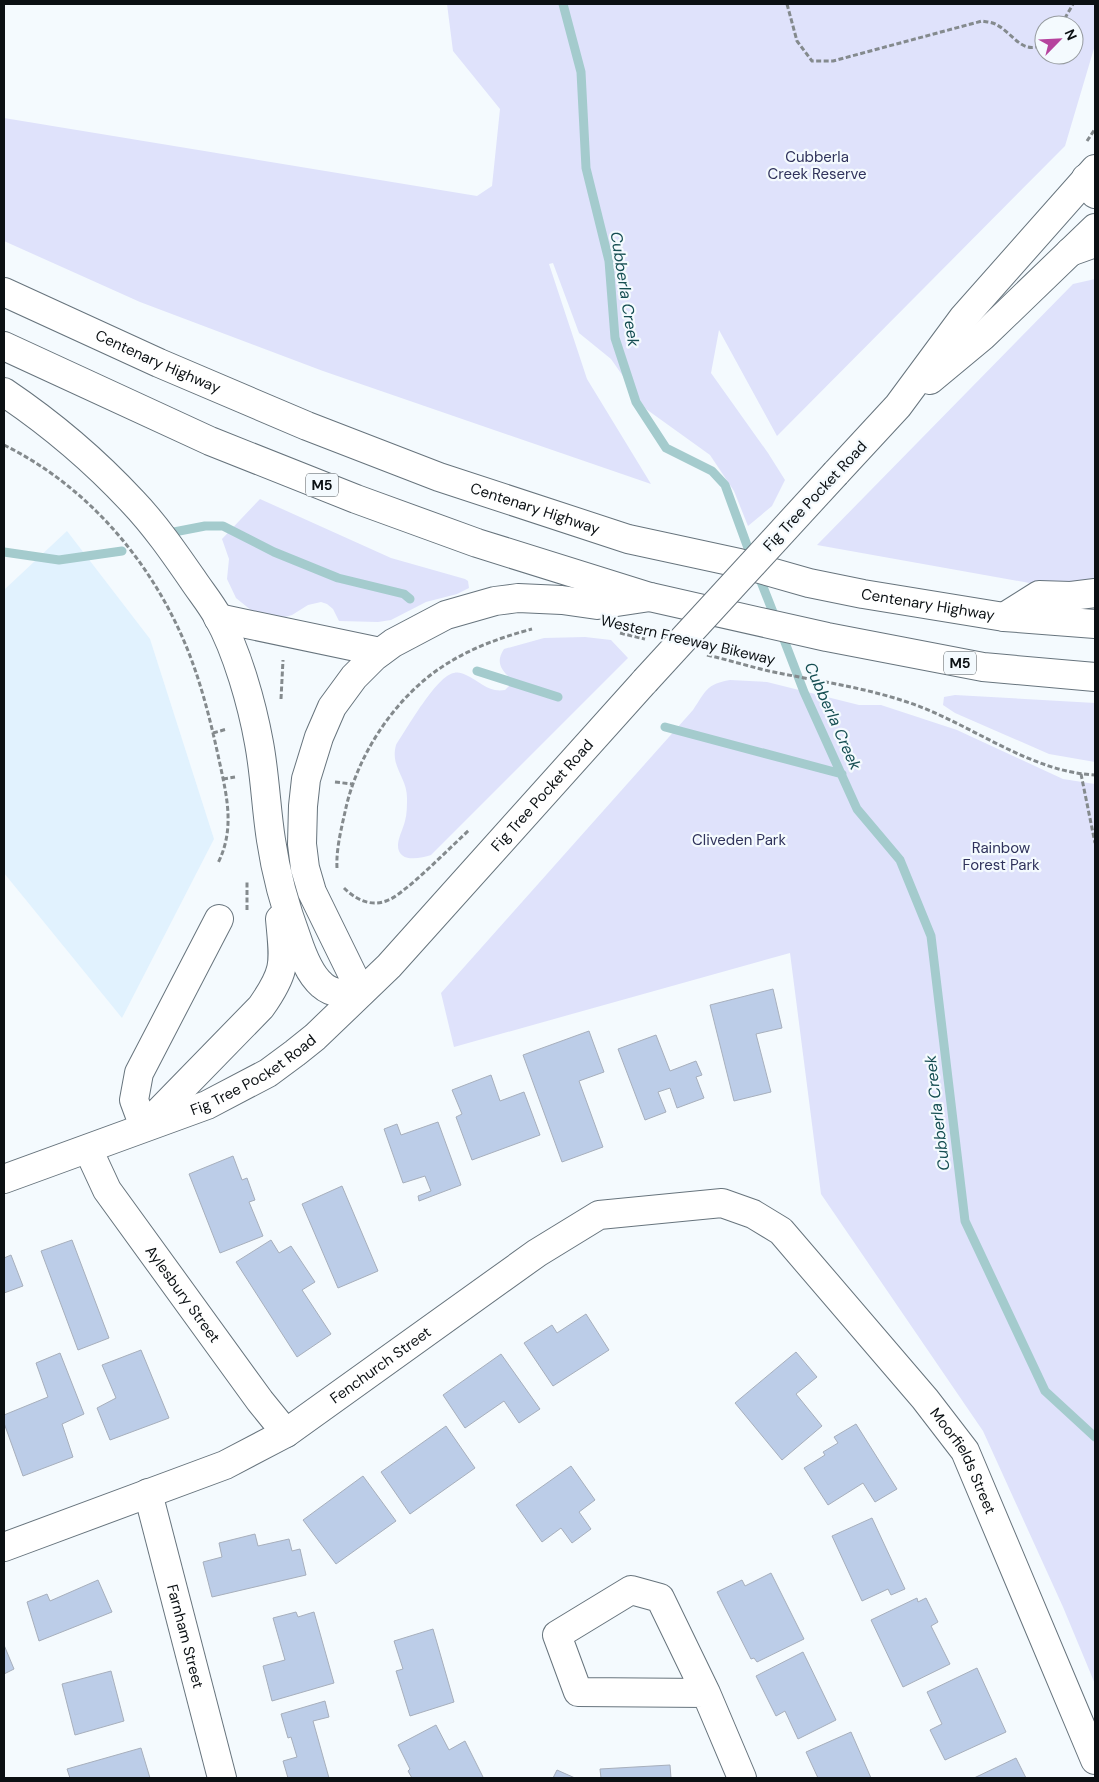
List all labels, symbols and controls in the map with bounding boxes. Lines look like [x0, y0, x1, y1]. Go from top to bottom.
north arrow [1034, 15, 1084, 65]
text: N [1061, 26, 1081, 43]
park label: Cubberla Creek Reserve [767, 147, 867, 184]
water label: Cubberla Creek [606, 230, 645, 349]
street label: Centenary Highway [92, 325, 224, 398]
street label: Fig Tree Pocket Road [759, 437, 871, 555]
road number: M5 [306, 474, 338, 496]
street label: Centenary Highway [468, 478, 603, 539]
street label: Centenary Highway [860, 584, 997, 625]
street label: Western Freeway Bikeway [599, 610, 778, 670]
road number: M5 [944, 651, 976, 674]
water label: Cubberla Creek [800, 659, 867, 774]
street label: Fig Tree Pocket Road [487, 735, 598, 856]
park label: Cliveden Park [692, 830, 786, 850]
park label: Rainbow Forest Park [962, 838, 1040, 875]
street label: Fig Tree Pocket Road [188, 1030, 320, 1120]
water label: Cubberla Creek [919, 1053, 955, 1172]
street label: Aylesbury Street [141, 1242, 225, 1347]
street label: Fenchurch Street [326, 1322, 435, 1408]
street label: Moorfields Street [925, 1404, 1000, 1517]
street label: Farnham Street [162, 1582, 208, 1690]

